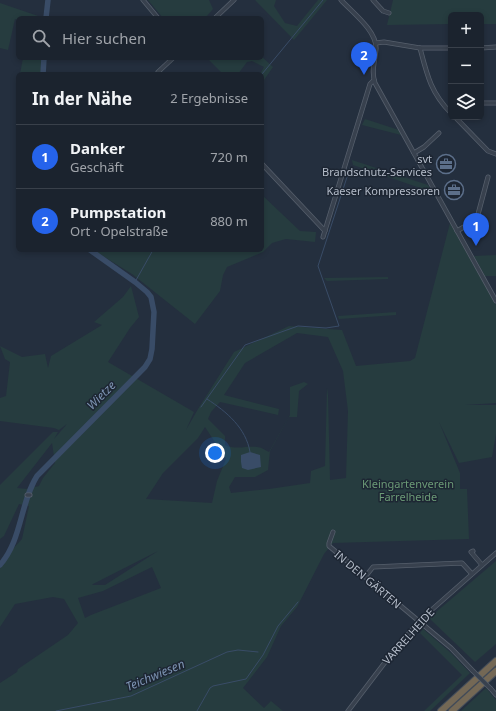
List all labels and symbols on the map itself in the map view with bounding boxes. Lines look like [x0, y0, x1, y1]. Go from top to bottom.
pin: 2 [351, 42, 377, 75]
place label: svt Brandschutz-Services [322, 151, 432, 179]
office icon: svt Brandschutz-Services [435, 153, 457, 175]
office icon: Kaeser Kompressoren [443, 179, 465, 201]
place label: Kaeser Kompressoren [326, 183, 440, 198]
pin: 1 [463, 213, 489, 246]
water label: Wietze [83, 377, 119, 413]
your location [205, 443, 225, 463]
park label: Kleingartenverein Farrelheide [362, 476, 454, 504]
street label: IN DEN GÄRTEN [331, 547, 405, 611]
street label: VARRELHEIDE [379, 605, 437, 667]
water label: Teichwiesen [123, 655, 187, 695]

